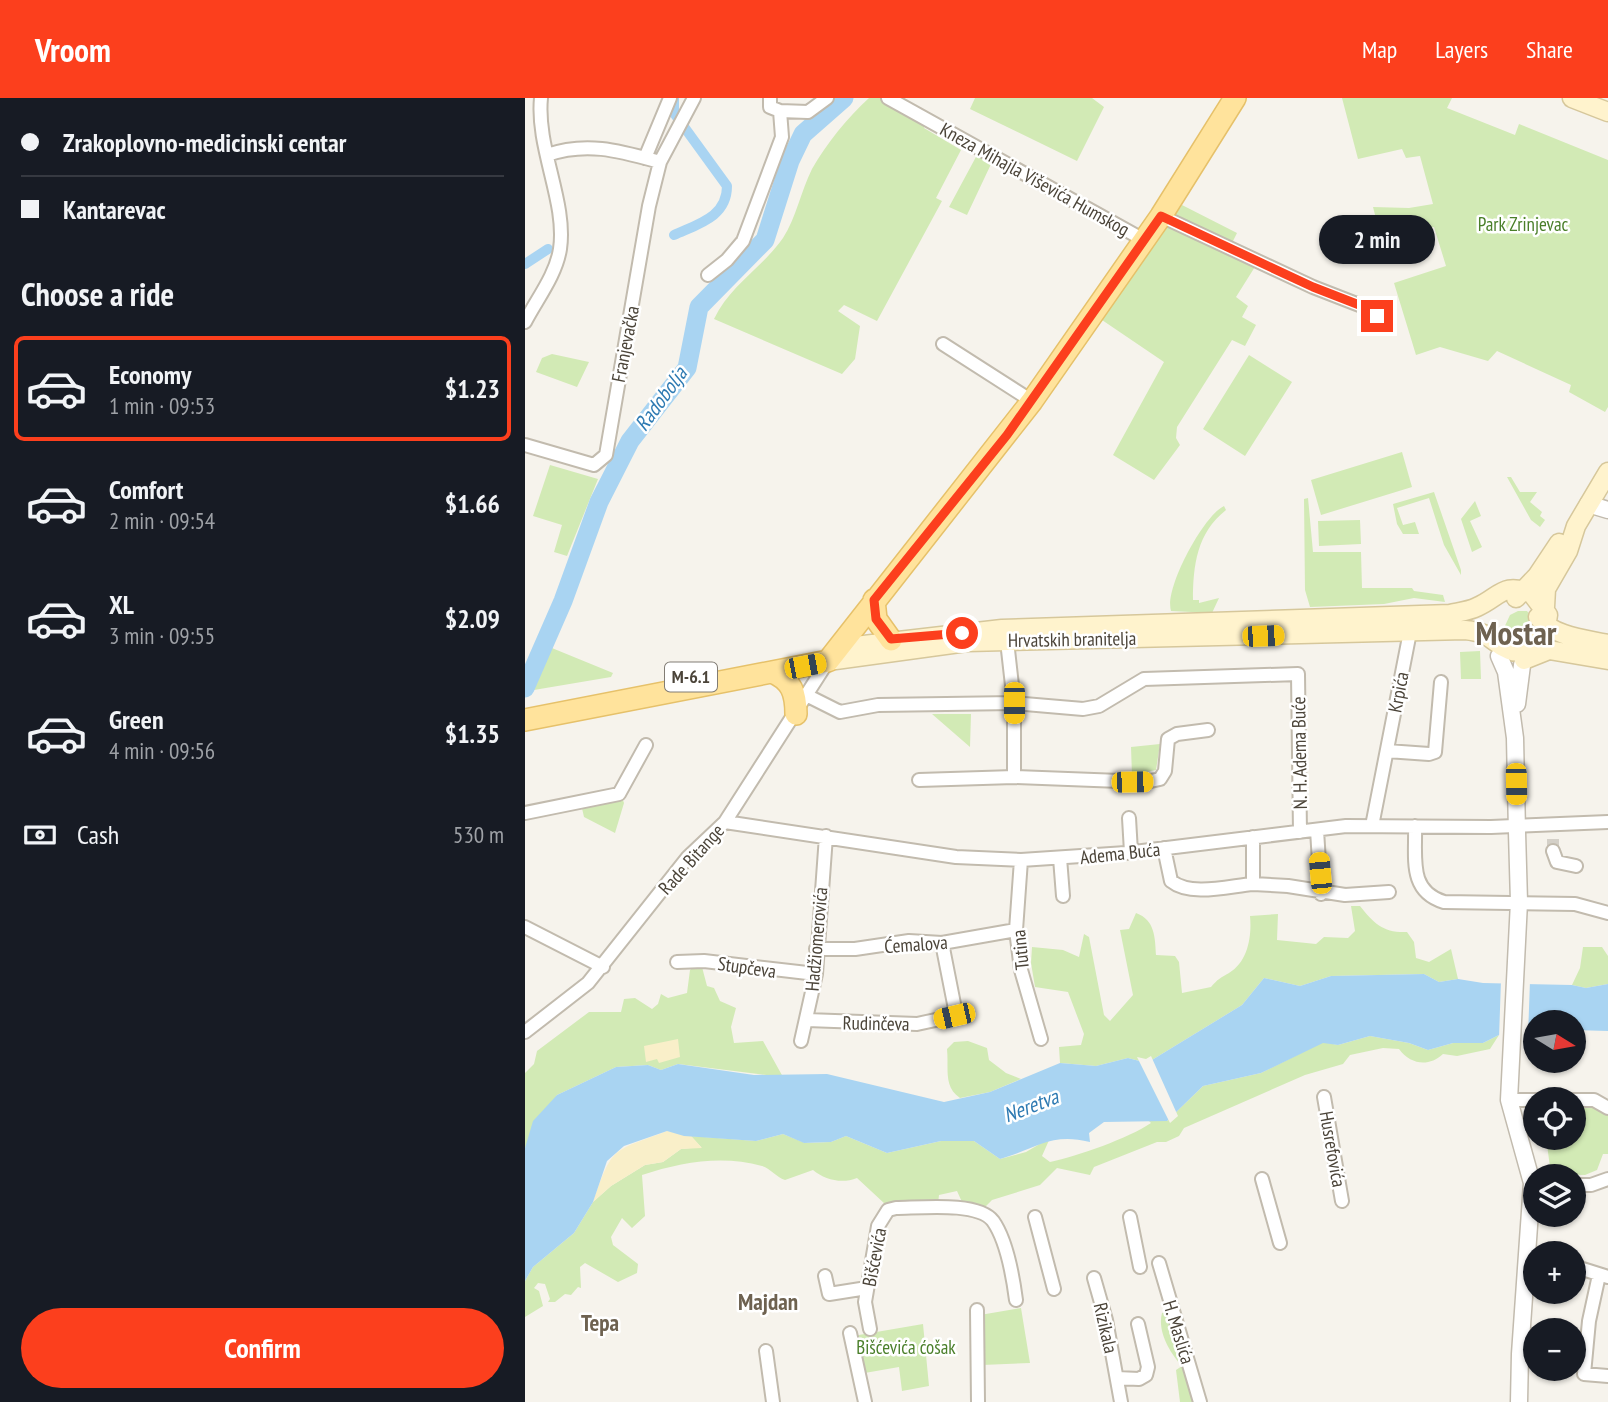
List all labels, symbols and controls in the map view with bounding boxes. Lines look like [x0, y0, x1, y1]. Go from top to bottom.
text: Vroom [35, 28, 111, 71]
text: Map [1362, 34, 1397, 65]
text: Layers [1435, 34, 1488, 65]
text: Share [1526, 34, 1573, 65]
street label: Kneza Mihajla Viševića Humskog [936, 117, 1134, 241]
text: Zrakoplovno-medicinski centar [63, 126, 346, 159]
text: Kantarevac [63, 193, 166, 226]
park label: Park Zrinjevac [1478, 212, 1569, 236]
callout: 2 min [1319, 214, 1435, 264]
text: 2 min [1354, 225, 1400, 254]
text: Choose a ride [21, 273, 174, 315]
route end [1361, 300, 1393, 332]
street label: Franjevačka [606, 304, 644, 384]
icon: car [25, 357, 88, 420]
text: Economy [109, 358, 191, 391]
water label: Radobolja [628, 360, 694, 436]
text: $1.23 [445, 372, 500, 405]
text: 1 min · 09:53 [109, 391, 215, 420]
icon: car [25, 472, 88, 535]
text: Comfort [109, 473, 183, 506]
text: $1.66 [445, 487, 500, 520]
text: 2 min · 09:54 [109, 506, 215, 535]
icon: car [25, 587, 88, 650]
text: XL [109, 588, 134, 621]
text: $2.09 [445, 602, 500, 635]
district label: Mostar [1475, 611, 1557, 654]
route start [946, 617, 978, 649]
text: 3 min · 09:55 [109, 621, 215, 650]
car [1242, 625, 1285, 647]
street label: Hrvatskih branitelja [1008, 626, 1136, 652]
car [783, 652, 828, 680]
road number: M-6.1 [665, 662, 717, 692]
street label: Krpića [1382, 670, 1414, 714]
car [1004, 682, 1025, 724]
street label: N. H. Adema Buće [1286, 696, 1312, 810]
icon: car [25, 702, 88, 765]
text: Green [109, 703, 164, 736]
text: $1.35 [445, 717, 500, 750]
text: 4 min · 09:56 [109, 736, 215, 765]
car [1506, 763, 1527, 805]
car [1111, 771, 1154, 793]
icon: cash [21, 816, 59, 854]
text: Cash [77, 818, 119, 851]
street label: Rade Bitange [653, 818, 729, 899]
text: 530 m [453, 820, 504, 849]
street label: Adema Buća [1079, 837, 1161, 869]
car [1308, 851, 1333, 895]
street label: Hadžiomerovića [799, 886, 833, 992]
street label: Tutina [1006, 929, 1034, 971]
street label: Ćemalova [884, 930, 948, 958]
street label: Stupčeva [716, 951, 778, 983]
car [932, 1001, 977, 1031]
street label: Rudinčeva [842, 1010, 910, 1036]
north arrow [1523, 1010, 1585, 1073]
map controls [1523, 1010, 1586, 1381]
water label: Neretva [1000, 1082, 1064, 1128]
button: locate [1523, 1087, 1586, 1150]
street label: Husrefovića [1315, 1109, 1351, 1189]
button: layers [1523, 1164, 1586, 1227]
street label: Bišćevića [857, 1226, 891, 1288]
button: + [1523, 1241, 1586, 1304]
district label: Majdan [738, 1287, 798, 1316]
street label: H. Maslića [1158, 1297, 1200, 1367]
street label: Rizikala [1089, 1300, 1123, 1356]
button: Confirm [21, 1308, 504, 1388]
district label: Tepa [581, 1308, 619, 1337]
button: − [1523, 1318, 1586, 1381]
park label: Bišćevića ćošak [856, 1335, 956, 1359]

